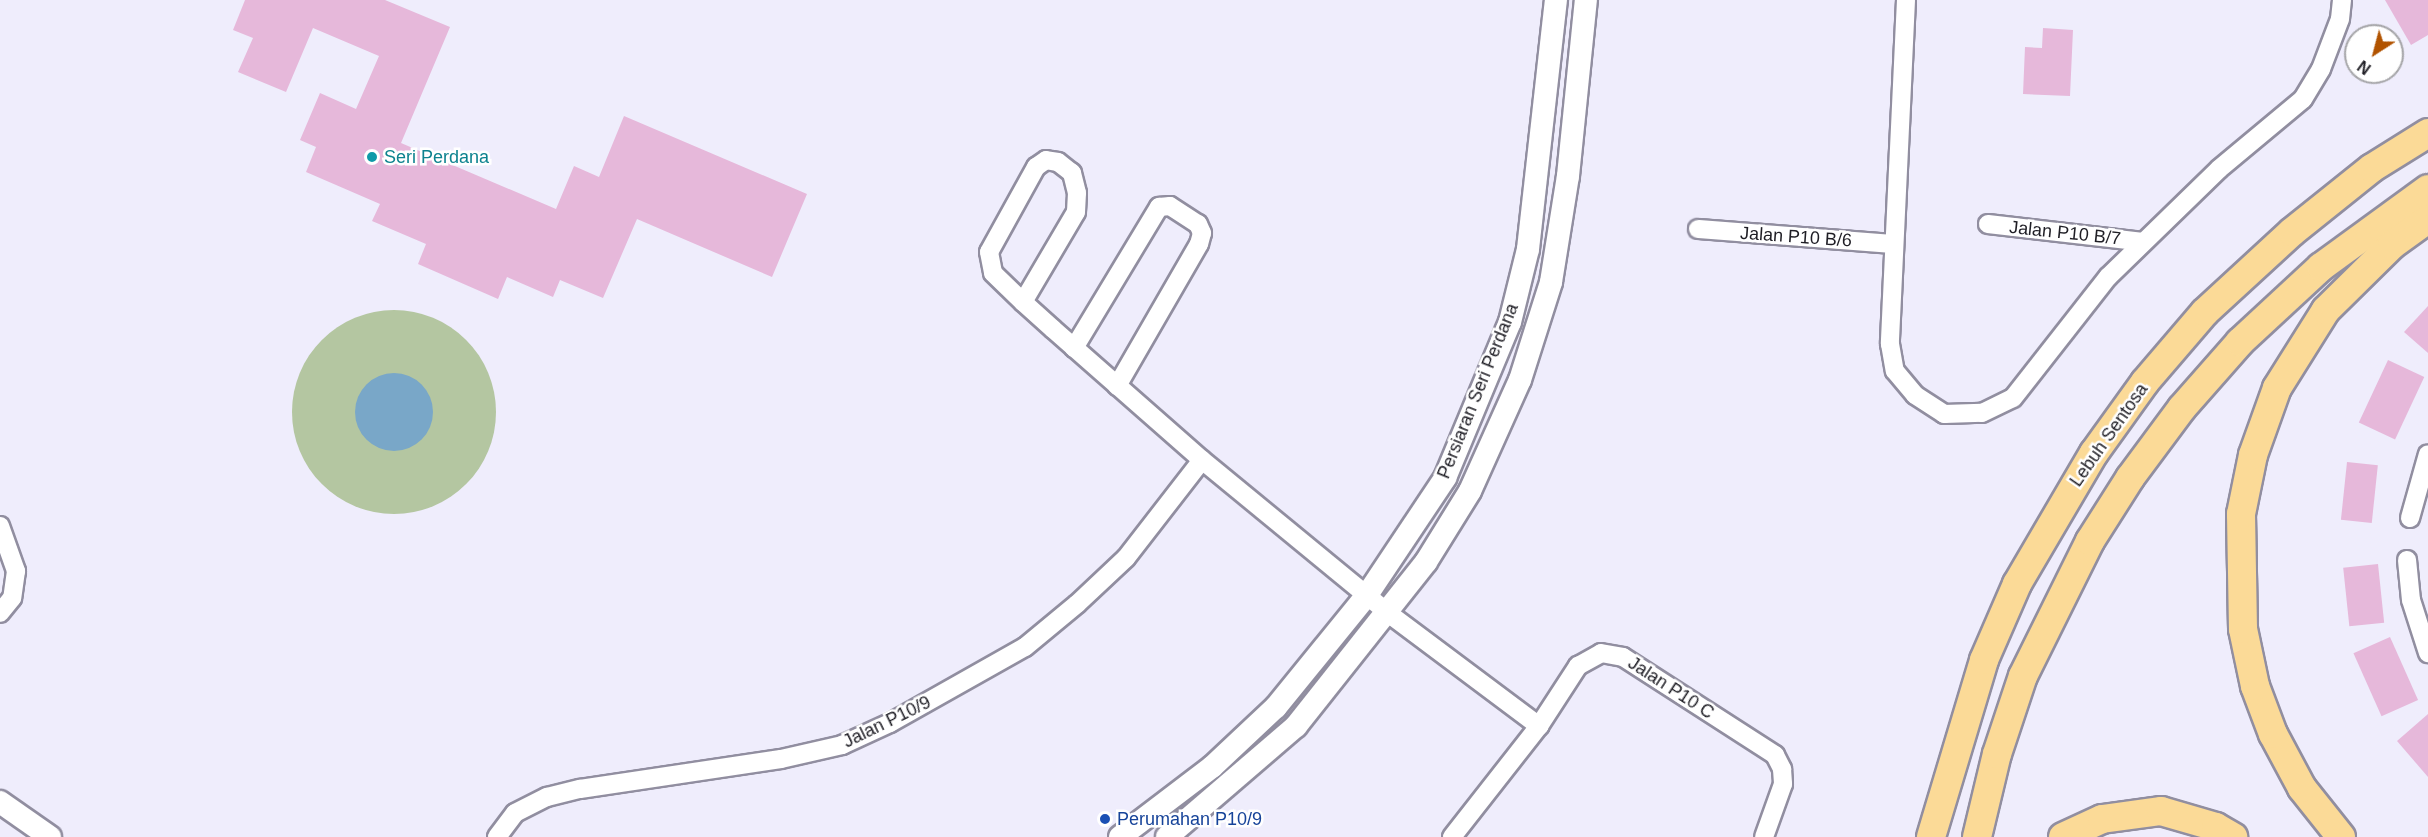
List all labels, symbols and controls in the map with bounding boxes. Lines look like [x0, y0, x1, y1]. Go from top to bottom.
north arrow [2344, 24, 2404, 84]
text: N [2355, 57, 2374, 78]
place label: Seri Perdana [384, 146, 489, 168]
marker: Seri Perdana [365, 150, 379, 164]
street label: Jalan P10 B/7 [2008, 216, 2122, 250]
street label: Jalan P10 B/6 [1739, 222, 1853, 252]
street label: Persiaran Seri Perdana [1433, 300, 1523, 482]
street label: Lebuh Sentosa [2065, 379, 2153, 491]
street label: Jalan P10 C [1624, 652, 1718, 724]
street label: Jalan P10/9 [840, 691, 934, 753]
place label: Perumahan P10/9 [1117, 808, 1262, 830]
marker: Perumahan P10/9 [1098, 812, 1112, 826]

